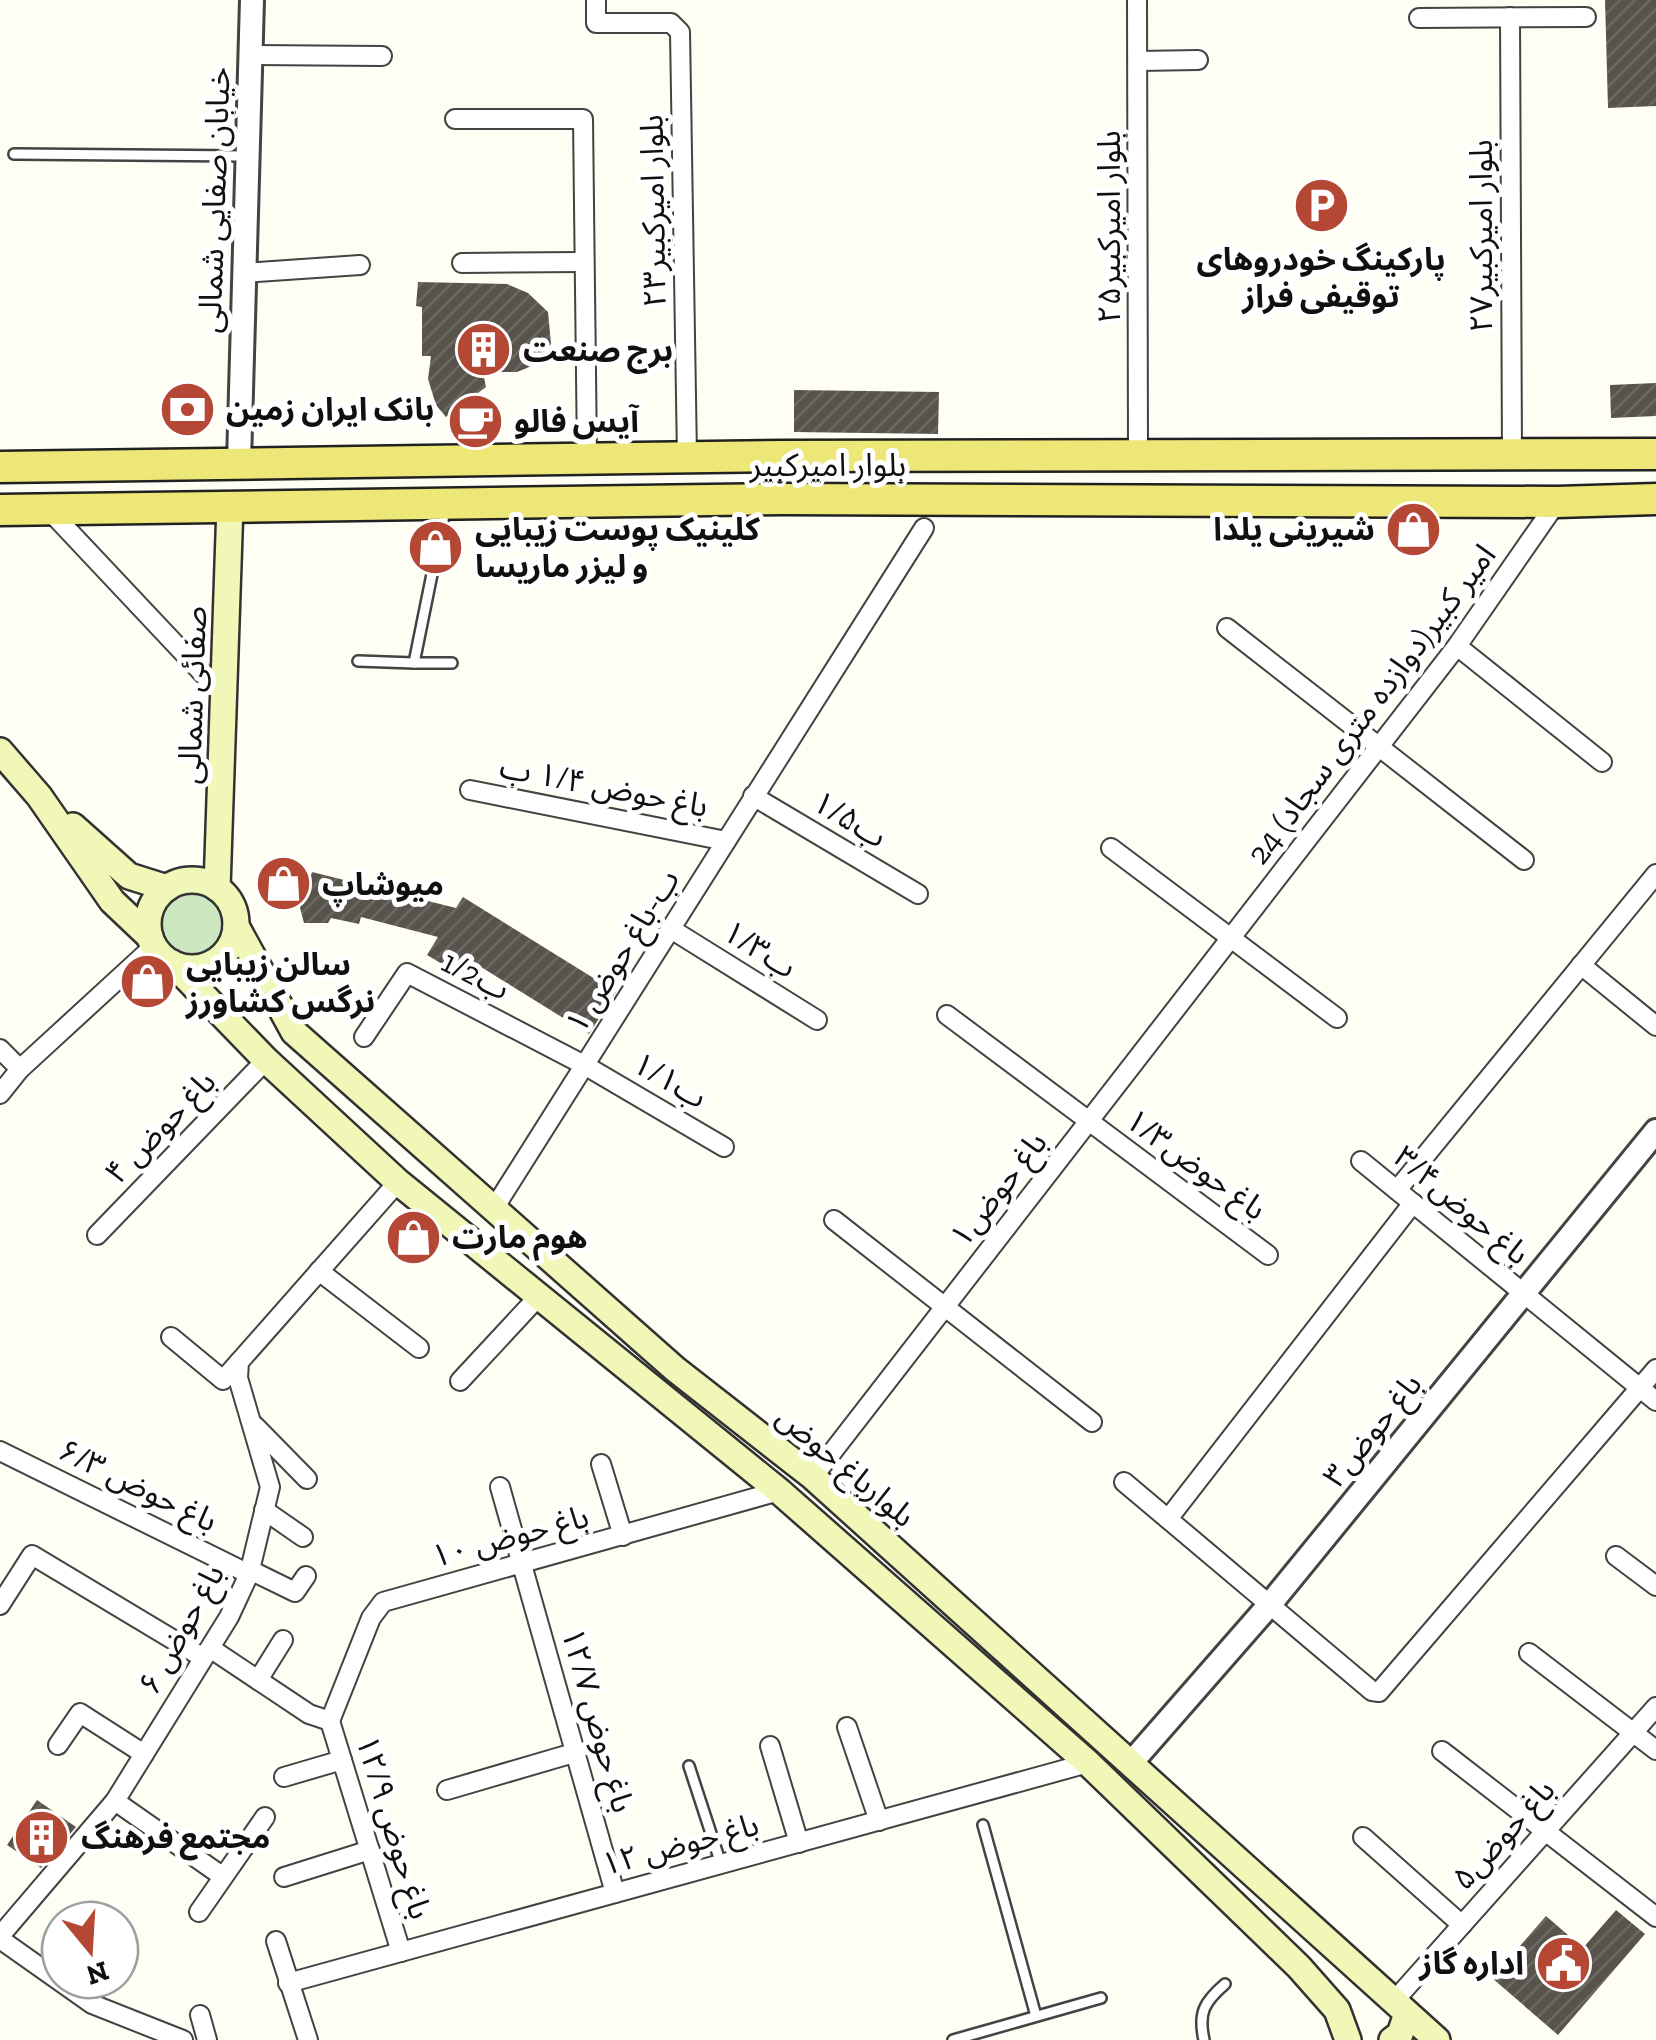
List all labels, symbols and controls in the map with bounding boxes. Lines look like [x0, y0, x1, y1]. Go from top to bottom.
street label: خیابان صفایی شمالی [190, 66, 238, 334]
street label: ۲۳بلوار امیرکبیر [632, 114, 674, 308]
street label: بلوار امیرکبیر۲۵ [1090, 130, 1128, 324]
street label: بلوار امیرکبیر۲۷ [1462, 139, 1500, 333]
parking icon: پارکینگ خودروهای توقیفی فراز [1291, 175, 1351, 235]
place label: پارکینگ خودروهای توقیفی فراز [1196, 240, 1446, 315]
building icon: برج صنعت [454, 320, 514, 380]
place label: برج صنعت [523, 331, 673, 374]
bank icon: بانک ایران زمین [157, 379, 217, 439]
place label: بانک ایران زمین [226, 390, 434, 428]
cafe icon: آیس فالو [445, 391, 505, 451]
place label: آیس فالو [514, 402, 640, 440]
street label: بلوار امیرکبیر [749, 446, 906, 484]
shop icon: شیرینی یلدا [1384, 499, 1444, 559]
place label: کلینیک پوست زیبایی و لیزر ماریسا [475, 510, 760, 585]
place label: شیرینی یلدا [1213, 510, 1375, 548]
shop icon: کلینیک پوست زیبایی و لیزر ماریسا [406, 517, 466, 577]
street label: 24 امیر کبیر(دوازده متری سجاد) [1238, 537, 1504, 871]
street label: صفائی شمالی [170, 605, 214, 785]
street label: باغ حوض ۱/۴ ب [496, 747, 711, 830]
street label: ب۱/۵ [806, 782, 894, 856]
shop icon: میوشاپ [253, 854, 313, 914]
street label: ۱ ب-باغ حوض [557, 862, 692, 1042]
place label: میوشاپ [322, 865, 444, 907]
street label: ب۱/۳ [716, 912, 804, 986]
street label: 1/2ب [436, 942, 516, 1008]
place label: سالن زیبایی نرگس کشاورز [184, 945, 375, 1020]
shop icon: سالن زیبایی نرگس کشاورز [117, 952, 177, 1012]
street label: ب۱/۱ [626, 1044, 714, 1116]
street label: ۴ باغ حوض [97, 1062, 227, 1195]
street label: باغ حوض۱/۳ [1115, 1100, 1274, 1232]
street label: باغ حوض۱ [941, 1124, 1059, 1257]
street label: باغ حوض۳/۴ [1384, 1138, 1537, 1276]
shop icon: هوم مارت [383, 1207, 443, 1267]
place label: هوم مارت [452, 1218, 587, 1262]
street label: باغ حوض۳ [1315, 1365, 1433, 1498]
street label: بلوارباغ حوض [766, 1397, 923, 1539]
street label: ۶/۳ باغ حوض [50, 1430, 224, 1544]
street label: ۱۰ باغ حوض [427, 1497, 594, 1580]
street label: ۶ باغ حوض [130, 1557, 237, 1703]
street label: ۱۲/۷ باغ حوض [549, 1623, 642, 1818]
street label: ۱۲/۹ باغ حوض [343, 1731, 440, 1925]
street label: باغ حوض۵ [1444, 1771, 1566, 1900]
street label: ۱۲ باغ حوض [597, 1805, 764, 1888]
building icon: مجتمع فرهنگ [12, 1807, 72, 1867]
place label: مجتمع فرهنگ [81, 1818, 270, 1861]
north arrow [40, 1900, 140, 2000]
public building icon: اداره گاز [1533, 1933, 1593, 1993]
place label: اداره گاز [1417, 1944, 1524, 1982]
text: N [82, 1954, 113, 1992]

